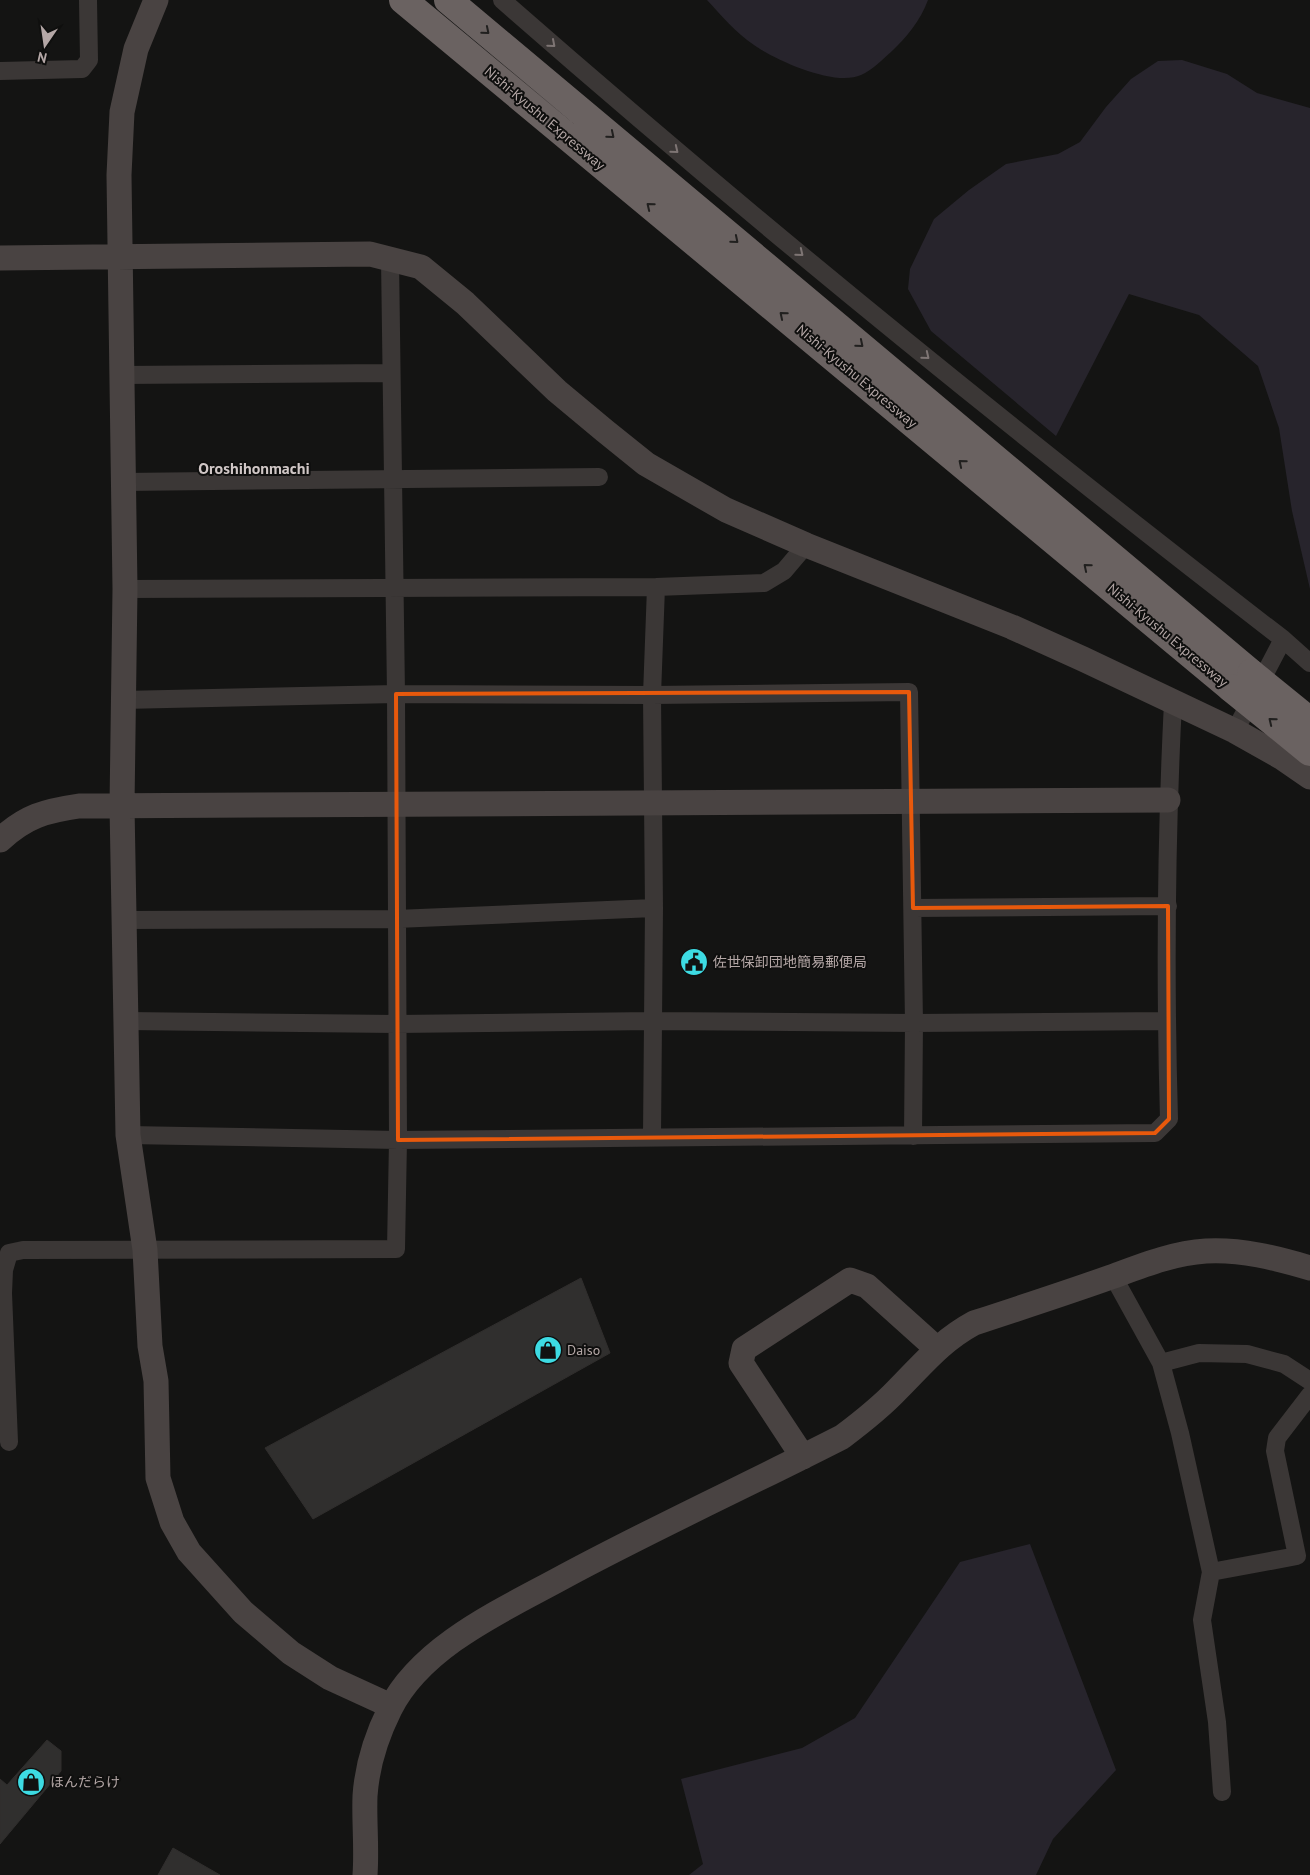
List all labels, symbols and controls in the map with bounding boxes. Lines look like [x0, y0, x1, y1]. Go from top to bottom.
north arrow [20, 20, 70, 70]
one-way arrow [480, 26, 489, 35]
one-way arrow [546, 38, 555, 47]
text: N [36, 48, 49, 67]
street label: Nishi-Kyushu Expressway [481, 62, 609, 174]
one-way arrow [605, 129, 614, 138]
one-way arrow [669, 144, 678, 152]
one-way arrow [647, 202, 656, 211]
one-way arrow [729, 234, 738, 242]
one-way arrow [795, 247, 804, 256]
one-way arrow [780, 312, 789, 320]
street label: Nishi-Kyushu Expressway [793, 320, 921, 432]
one-way arrow [854, 338, 863, 346]
one-way arrow [920, 350, 929, 358]
district label: Oroshihonmachi [198, 458, 310, 478]
one-way arrow [958, 460, 967, 469]
one-way arrow [1083, 564, 1092, 573]
street label: Nishi-Kyushu Expressway [1104, 579, 1232, 691]
one-way arrow [1269, 719, 1278, 727]
public building icon: 佐世保卸団地簡易郵便局 [679, 947, 709, 977]
place label: 佐世保卸団地簡易郵便局 [713, 953, 867, 971]
shop icon: Daiso [533, 1335, 563, 1365]
place label: Daiso [567, 1341, 600, 1359]
shop icon: ほんだらけ [16, 1767, 46, 1797]
place label: ほんだらけ [50, 1773, 120, 1791]

